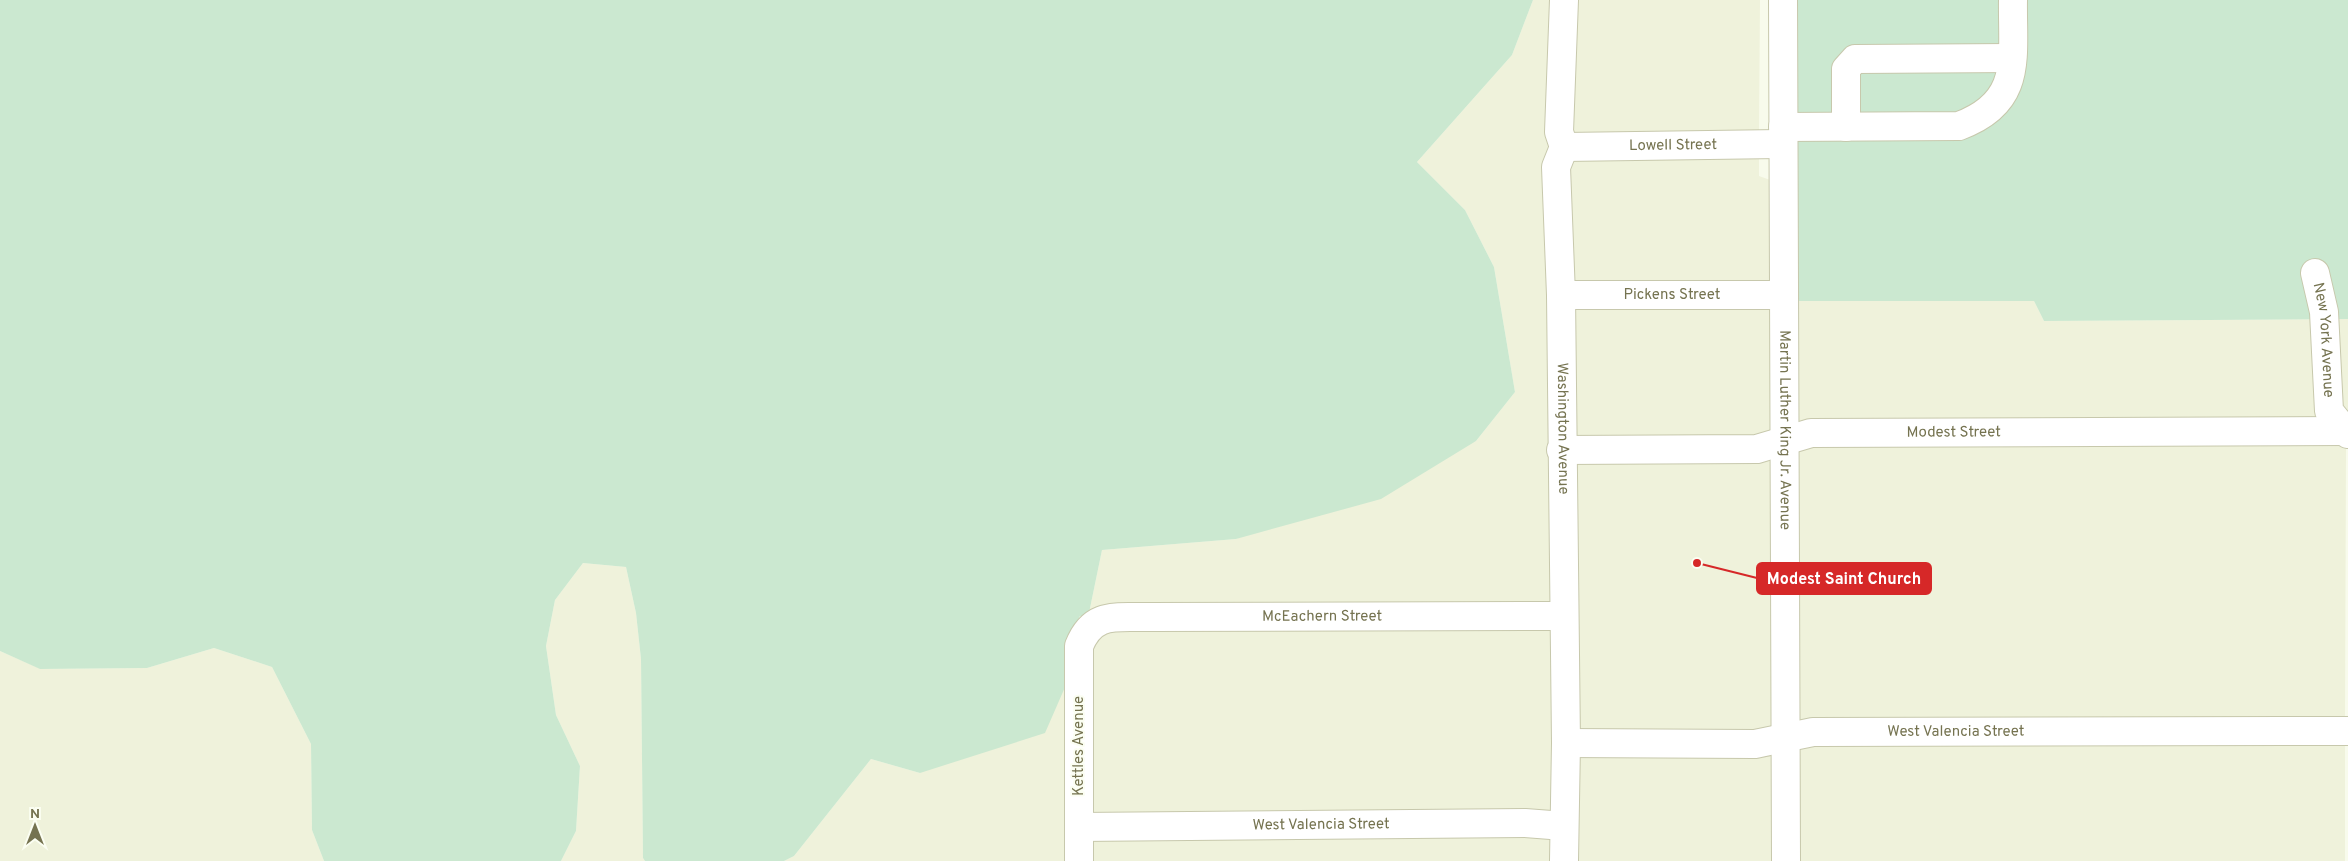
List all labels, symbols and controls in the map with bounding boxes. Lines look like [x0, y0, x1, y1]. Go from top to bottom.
street label: Lowell Street [1629, 135, 1717, 156]
street label: New York Avenue [2308, 281, 2338, 398]
street label: Pickens Street [1624, 286, 1720, 305]
street label: Martin Luther King Jr. Avenue [1775, 330, 1794, 530]
street label: Washington Avenue [1552, 362, 1573, 495]
street label: Modest Street [1906, 423, 2001, 442]
callout: Modest Saint Church [1757, 563, 1931, 594]
text: Modest Saint Church [1767, 570, 1921, 590]
street label: McEachern Street [1262, 607, 1382, 626]
street label: Kettles Avenue [1070, 696, 1089, 796]
street label: West Valencia Street [1887, 722, 2024, 741]
north arrow [10, 801, 60, 851]
text: N [30, 806, 40, 823]
street label: West Valencia Street [1252, 815, 1390, 835]

